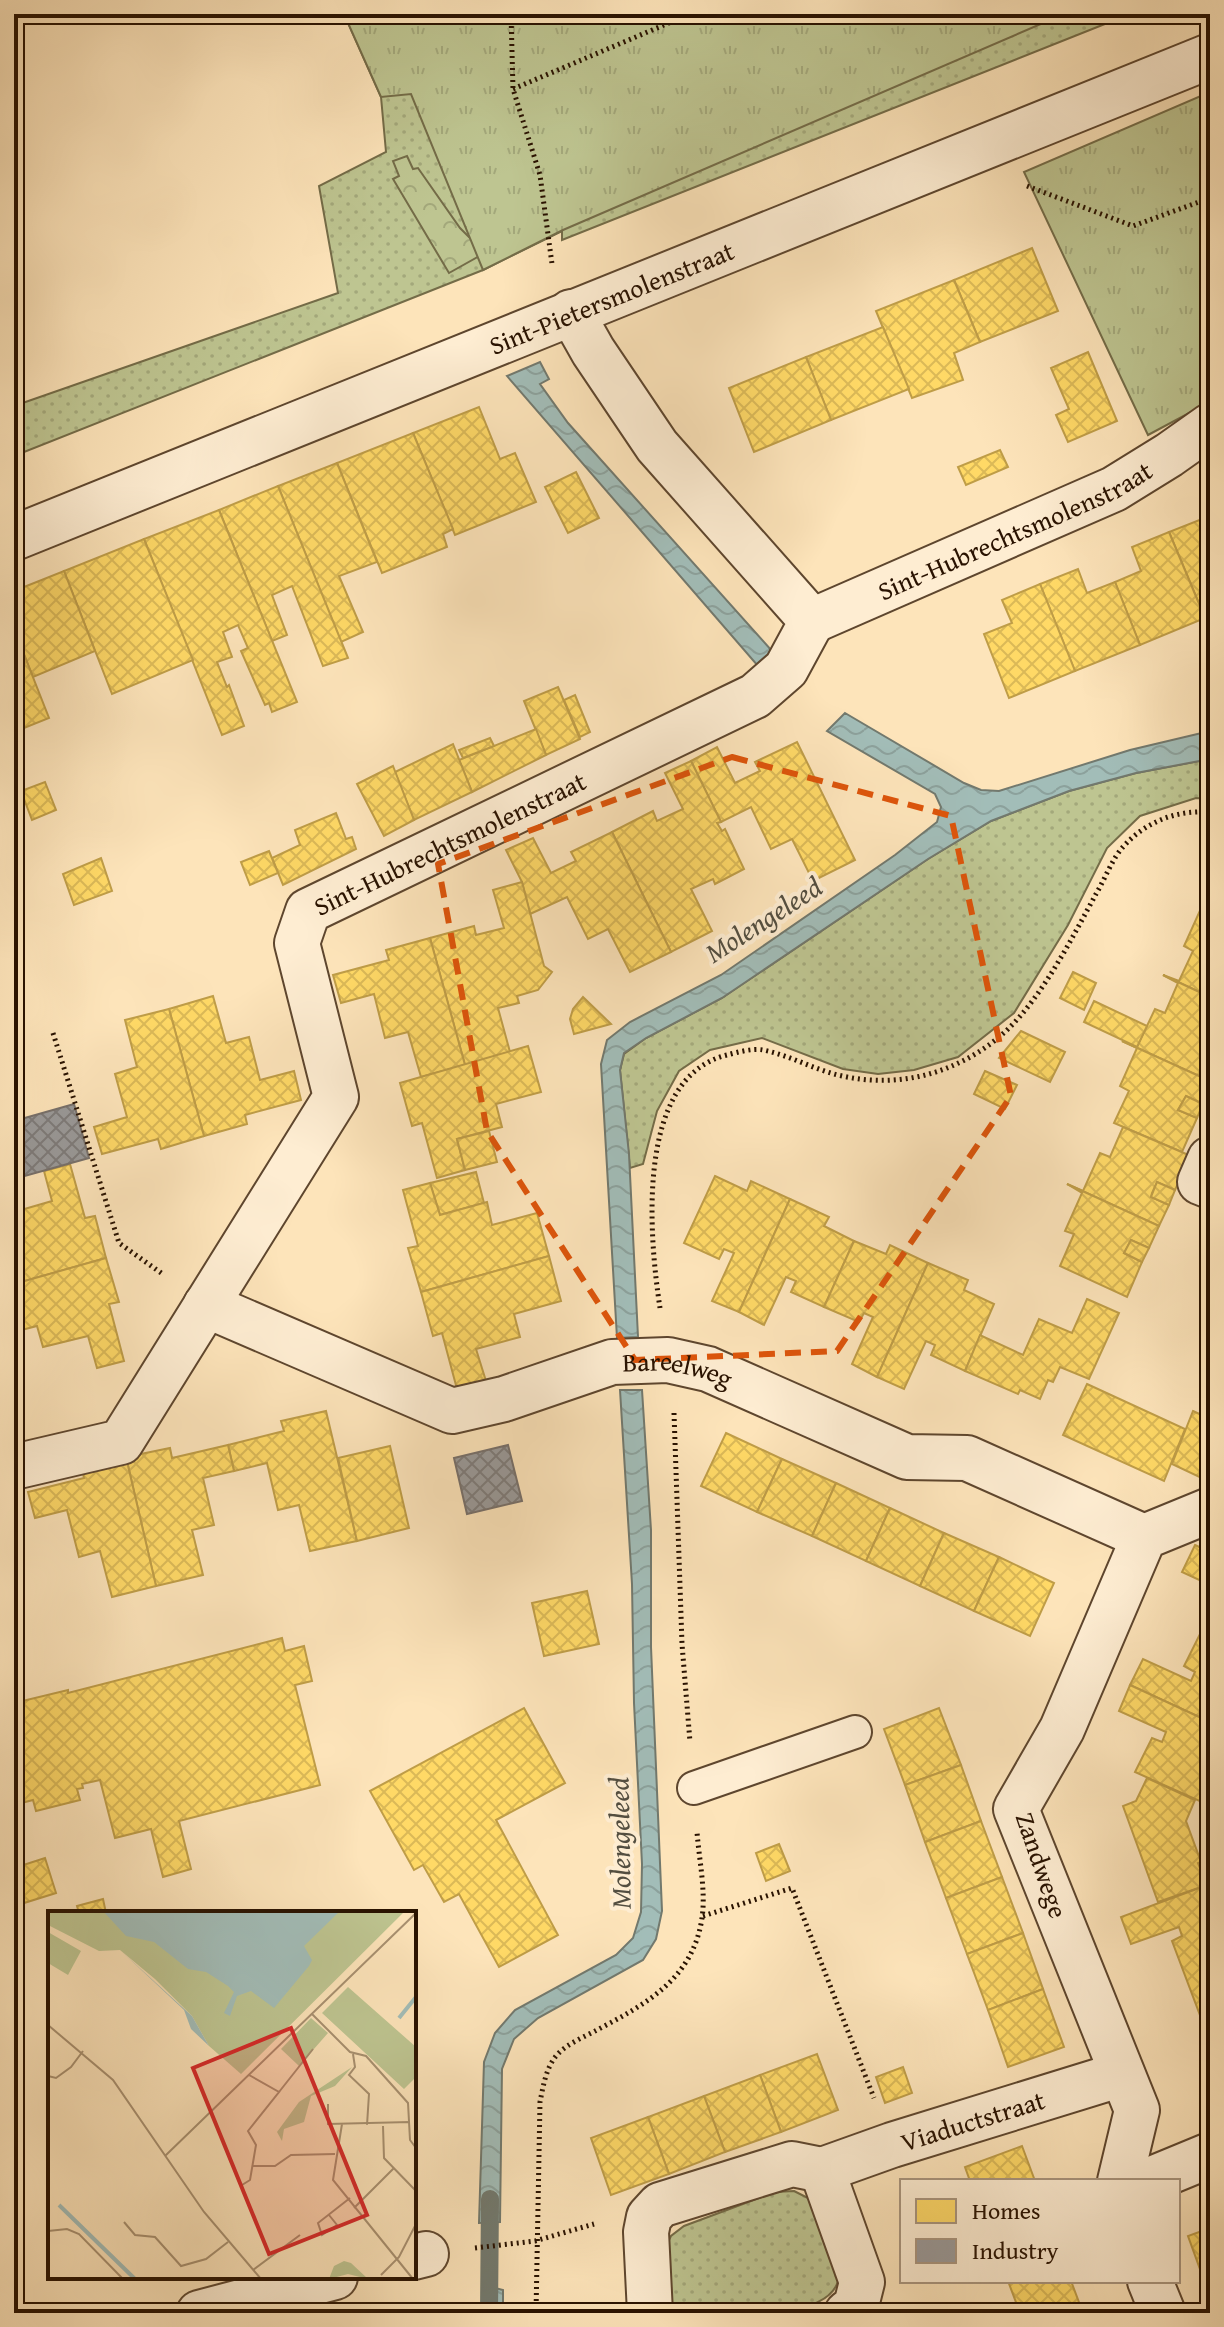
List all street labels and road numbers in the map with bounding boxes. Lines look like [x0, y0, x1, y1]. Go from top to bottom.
street label: Sint-Pietersmolenstraat [483, 230, 740, 364]
street label: Sint-Hubrechtsmolenstraat [871, 451, 1159, 610]
street label: Sint-Hubrechtsmolenstraat [307, 761, 592, 925]
street label: Bareelweg [622, 1340, 739, 1397]
street label: Zandwege [1006, 1807, 1078, 1923]
street label: Viaductstraat [895, 2080, 1049, 2161]

